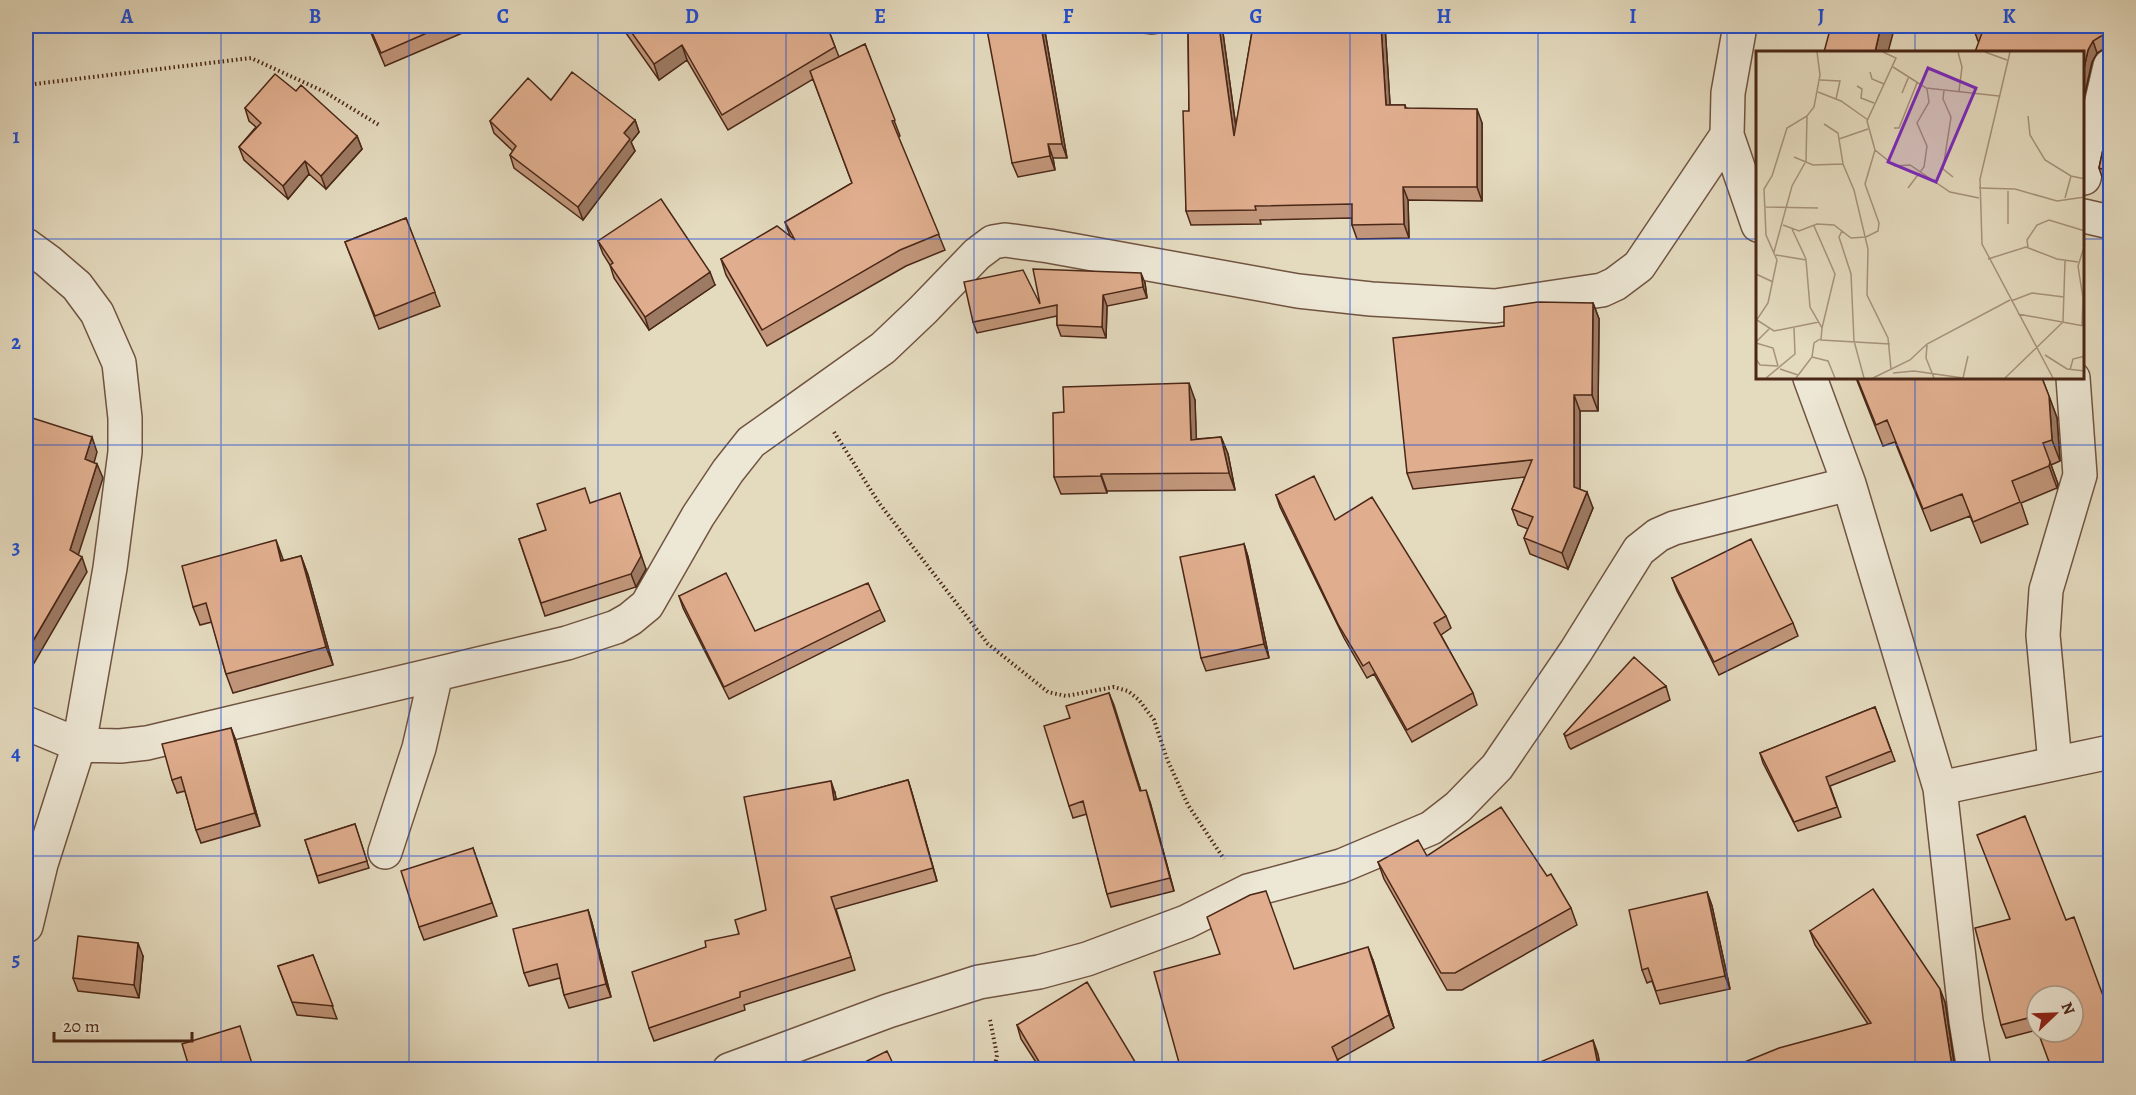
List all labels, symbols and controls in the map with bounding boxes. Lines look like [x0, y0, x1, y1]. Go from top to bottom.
text: A [120, 3, 134, 30]
text: B [309, 3, 321, 30]
text: C [497, 3, 509, 30]
text: D [685, 3, 699, 30]
text: E [874, 3, 886, 30]
text: F [1063, 3, 1074, 30]
text: G [1249, 3, 1263, 30]
text: H [1437, 3, 1452, 30]
text: I [1629, 3, 1637, 30]
text: J [1818, 3, 1825, 30]
text: K [2002, 3, 2016, 30]
inset map [1756, 51, 2085, 380]
text: 1 [12, 123, 20, 150]
text: 2 [11, 329, 21, 356]
text: 3 [12, 534, 20, 561]
text: 4 [11, 740, 21, 767]
text: 5 [12, 946, 20, 973]
north arrow [2025, 984, 2085, 1044]
text: N [2055, 999, 2080, 1019]
scale bar [54, 1005, 192, 1043]
text: 20 m [63, 1014, 100, 1038]

